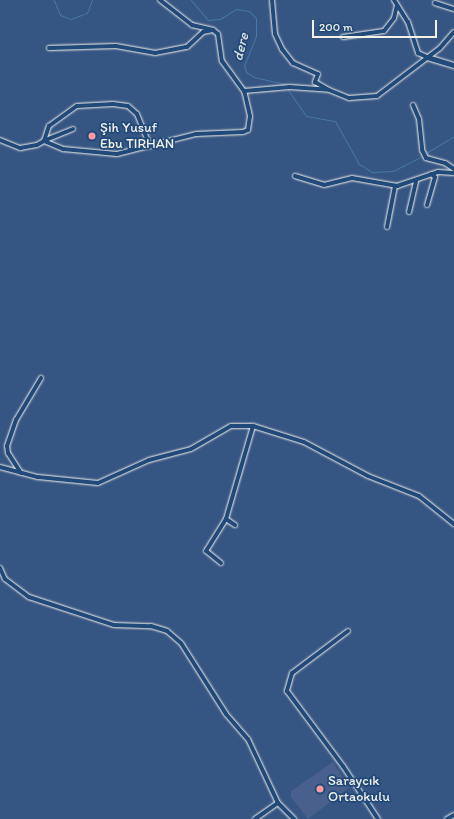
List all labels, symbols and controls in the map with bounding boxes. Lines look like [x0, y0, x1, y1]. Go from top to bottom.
scale bar [314, 12, 439, 38]
text: 200 m [319, 20, 353, 34]
water label: dere [229, 31, 253, 63]
place label: Şih Yusuf Ebu TIRHAN [100, 120, 176, 152]
marker: Şih Yusuf Ebu TIRHAN [87, 131, 97, 141]
place label: Saraycık Ortaokulu [328, 773, 390, 806]
marker: Saraycık Ortaokulu [315, 784, 325, 794]

